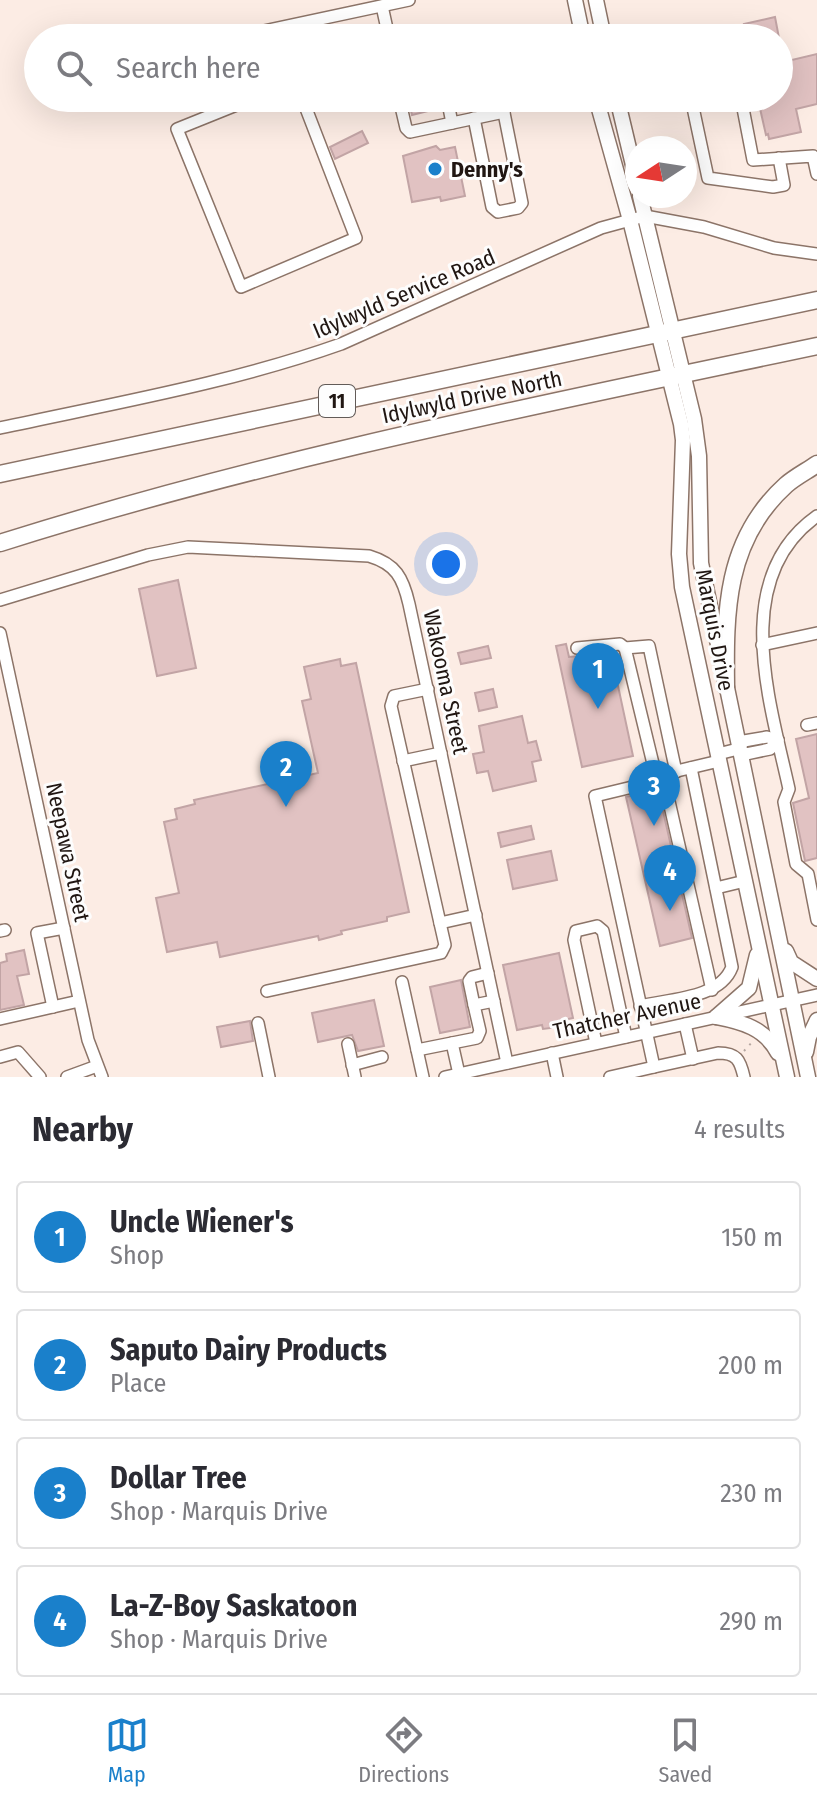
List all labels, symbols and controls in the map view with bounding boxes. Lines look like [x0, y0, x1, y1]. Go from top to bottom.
search box [24, 24, 793, 112]
icon: search [52, 46, 96, 90]
text: Search here [116, 50, 261, 86]
north arrow [625, 136, 697, 208]
place label: Denny's [451, 156, 523, 183]
marker: Denny's [426, 160, 444, 178]
street label: Idylwyld Service Road [309, 243, 499, 345]
street label: Idylwyld Drive North [380, 365, 564, 429]
road number: 11 [319, 385, 355, 417]
your location [426, 544, 466, 584]
street label: Marquis Drive [690, 567, 740, 693]
street label: Wakooma Street [418, 607, 475, 757]
pin: 1 [572, 643, 624, 709]
pin: 2 [260, 741, 312, 807]
pin: 3 [628, 760, 680, 826]
street label: Neepawa Street [40, 780, 96, 925]
pin: 4 [644, 845, 696, 911]
street label: Thatcher Avenue [551, 987, 703, 1045]
text: Nearby [32, 1109, 133, 1150]
text: 4 results [694, 1114, 785, 1145]
text: Uncle Wiener's [110, 1204, 294, 1240]
text: 1 [55, 1222, 66, 1253]
text: 150 m [721, 1222, 783, 1253]
text: Shop [110, 1240, 164, 1271]
text: Saputo Dairy Products [110, 1332, 387, 1368]
text: 2 [54, 1350, 66, 1381]
text: 200 m [718, 1350, 783, 1381]
text: Place [110, 1368, 166, 1399]
text: Dollar Tree [110, 1460, 247, 1496]
text: 3 [54, 1478, 66, 1509]
text: 230 m [720, 1478, 783, 1509]
text: Shop · Marquis Drive [110, 1496, 328, 1527]
text: La-Z-Boy Saskatoon [110, 1588, 357, 1624]
text: 4 [53, 1606, 67, 1637]
text: 290 m [719, 1606, 783, 1637]
text: Shop · Marquis Drive [110, 1624, 328, 1655]
tab: Map [105, 1713, 149, 1788]
tab: Directions [358, 1713, 449, 1788]
tab: Saved [659, 1713, 712, 1788]

